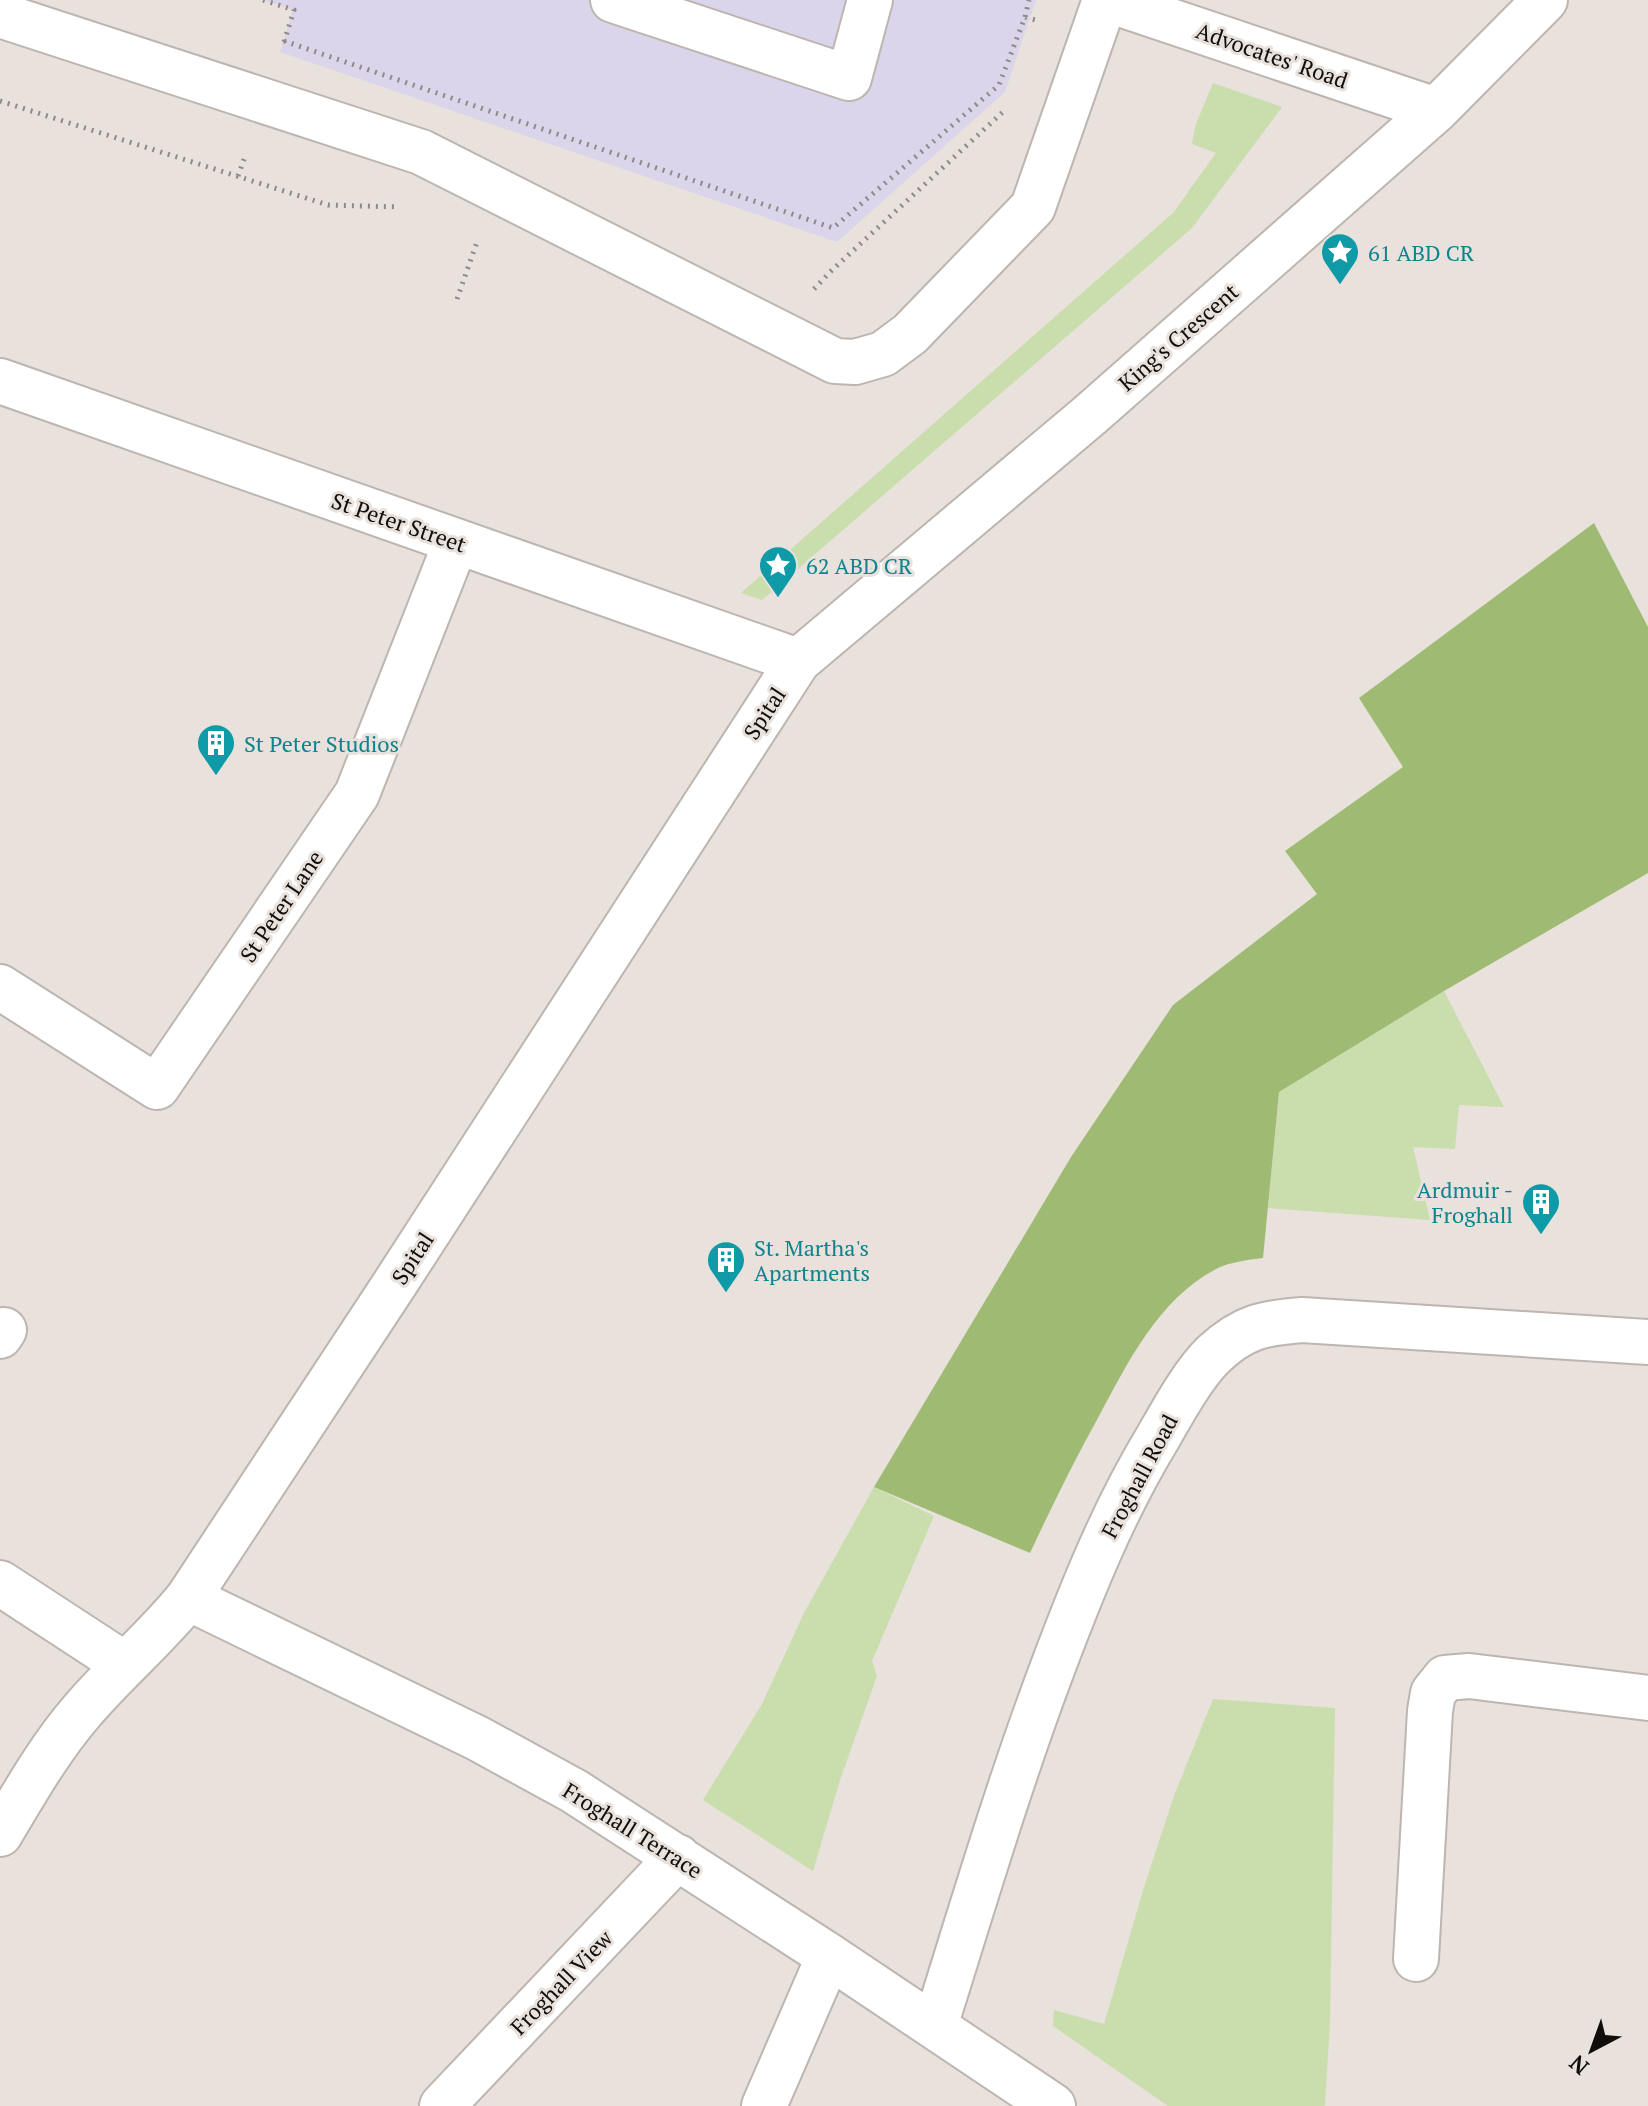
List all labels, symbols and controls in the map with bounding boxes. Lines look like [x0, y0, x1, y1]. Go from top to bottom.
street label: Advocates' Road [1192, 15, 1352, 95]
place icon: 61 ABD CR [1319, 231, 1361, 286]
place label: 61 ABD CR [1368, 238, 1474, 267]
street label: King's Crescent [1112, 277, 1244, 397]
street label: St Peter Street [328, 485, 470, 559]
place icon: 62 ABD CR [757, 544, 799, 599]
place label: 62 ABD CR [806, 551, 912, 580]
street label: Spital [736, 681, 792, 745]
building icon: St Peter Studios [195, 722, 237, 777]
place label: St Peter Studios [244, 729, 399, 758]
street label: St Peter Lane [233, 844, 329, 968]
place label: Ardmuir - Froghall [1417, 1175, 1513, 1229]
building icon: Ardmuir - Froghall [1520, 1181, 1562, 1236]
street label: Spital [384, 1226, 440, 1290]
place label: St. Martha's Apartments [754, 1233, 870, 1287]
building icon: St. Martha's Apartments [705, 1239, 747, 1294]
street label: Froghall Road [1094, 1409, 1184, 1543]
street label: Froghall Terrace [558, 1776, 708, 1884]
street label: Froghall View [504, 1923, 619, 2041]
north arrow [1552, 2010, 1632, 2090]
text: N [1563, 2049, 1594, 2082]

